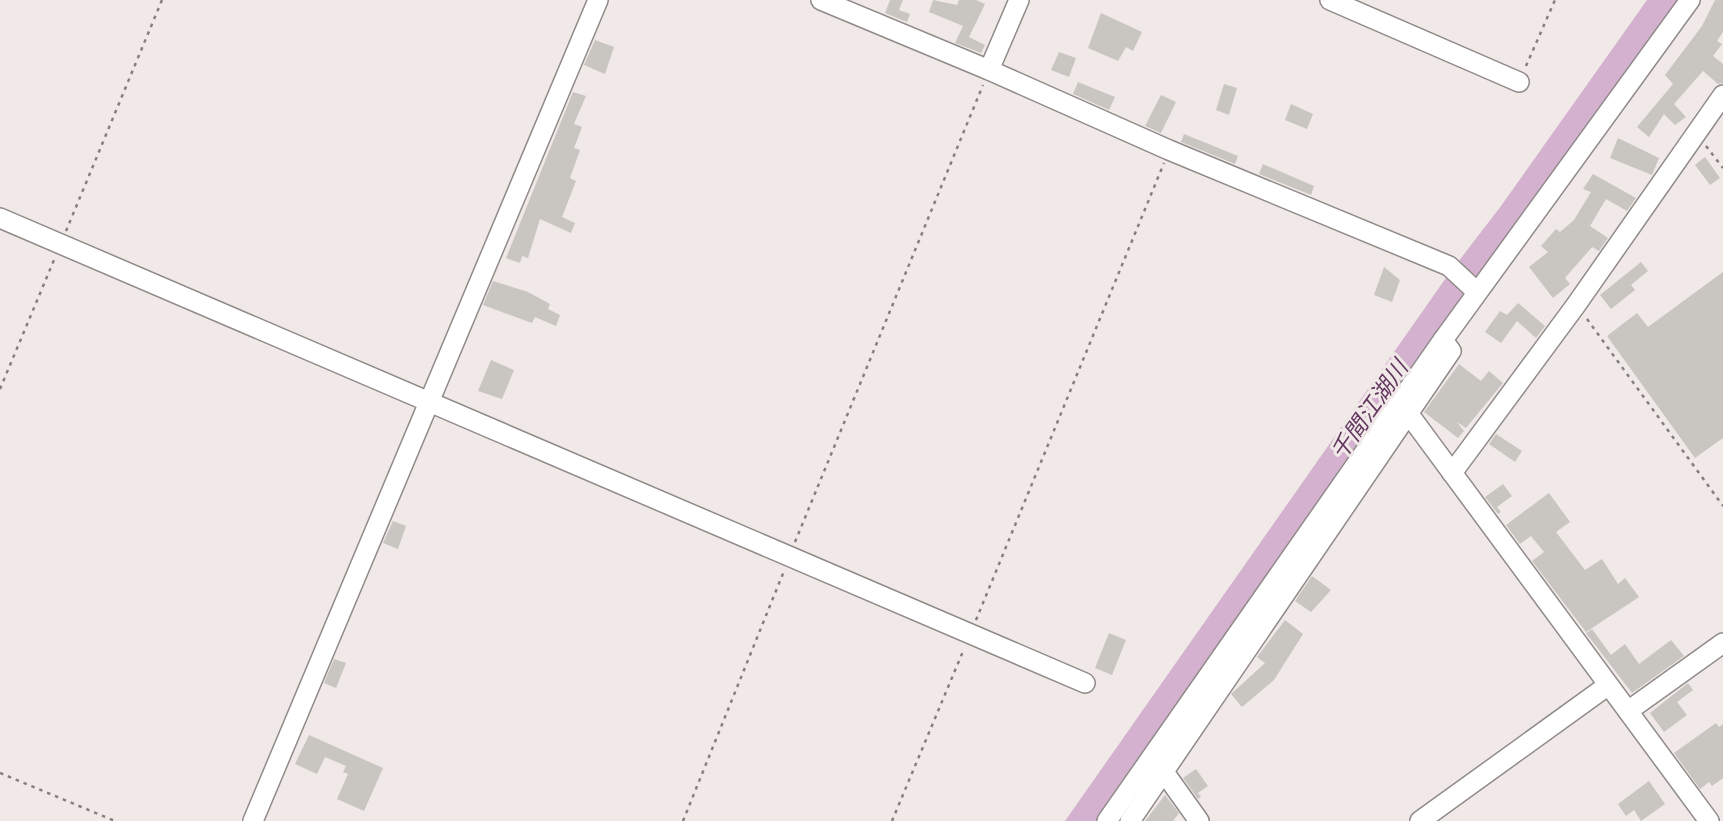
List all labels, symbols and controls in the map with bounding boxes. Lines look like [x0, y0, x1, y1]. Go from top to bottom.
water label: 千間江湖川 [1322, 351, 1415, 465]

